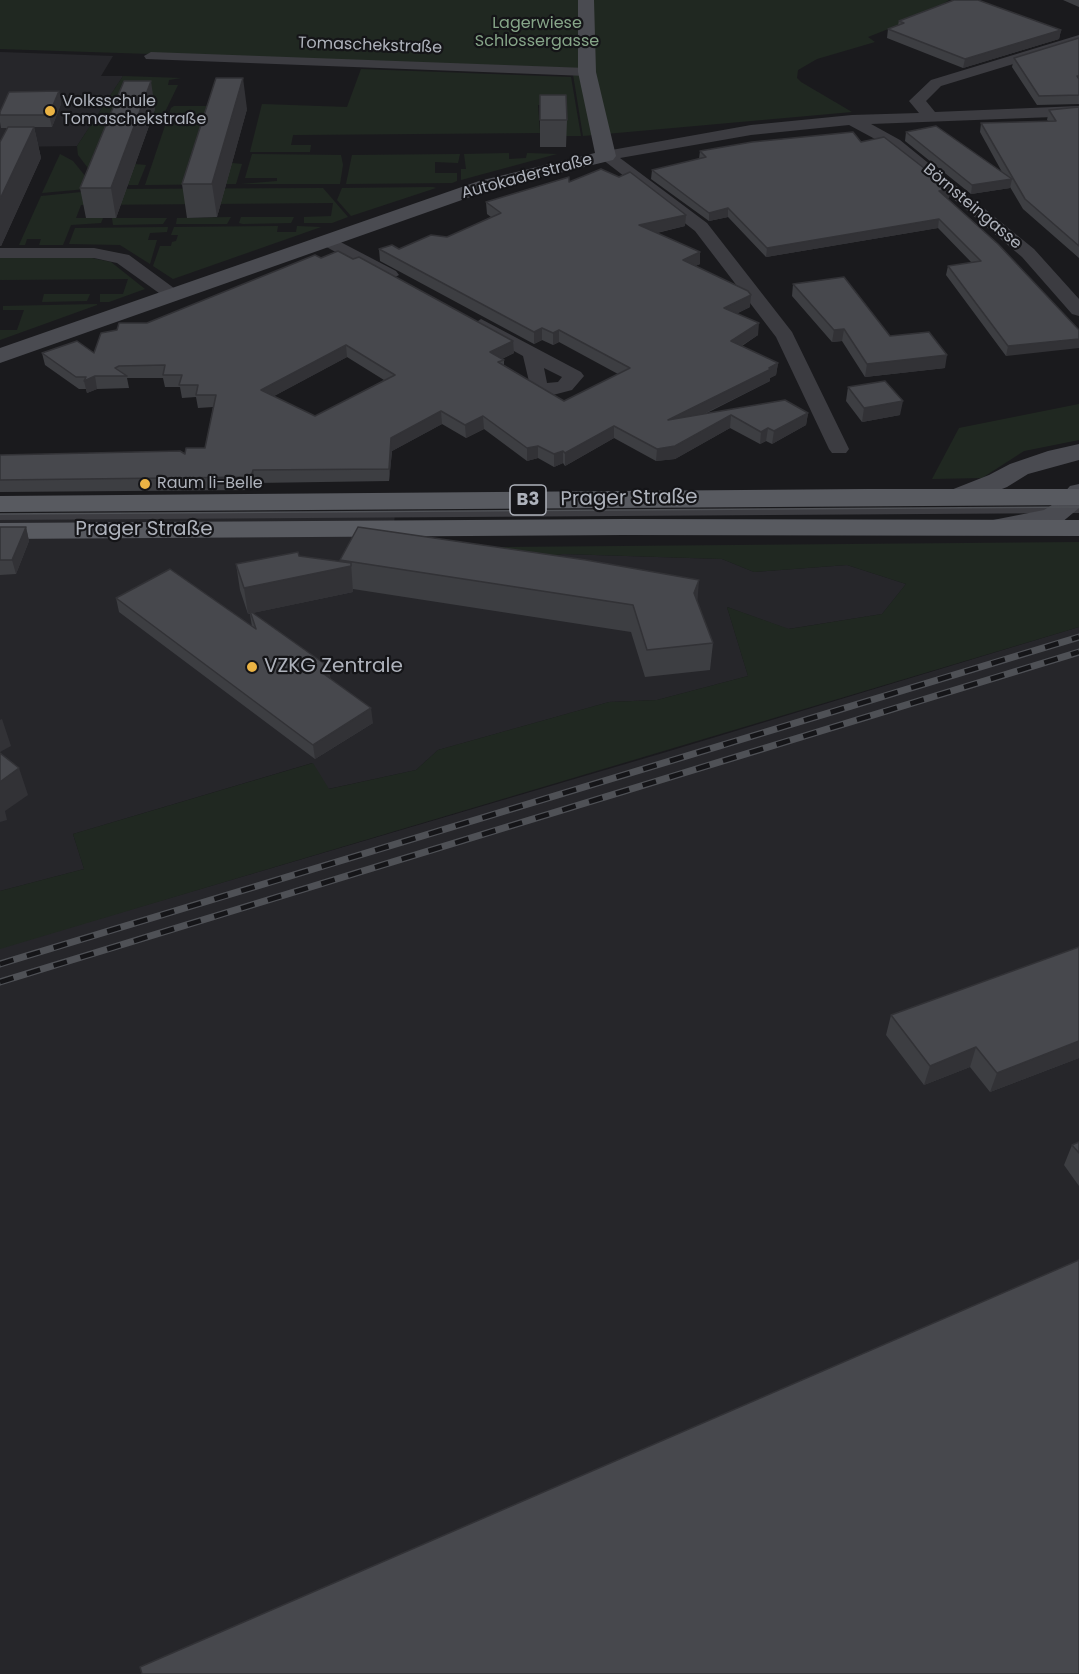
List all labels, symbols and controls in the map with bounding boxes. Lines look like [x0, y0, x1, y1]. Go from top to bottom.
park label: Lagerwiese Schlossergasse [475, 14, 599, 52]
street label: Tomaschekstraße [297, 34, 443, 58]
place label: Volksschule Tomaschekstraße [62, 92, 206, 130]
marker: Volksschule Tomaschekstraße [43, 104, 57, 118]
street label: Autokaderstraße [459, 150, 595, 204]
street label: Börnsteingasse [919, 160, 1025, 254]
place label: Raum li-Belle [157, 474, 263, 494]
marker: Raum li-Belle [138, 477, 152, 491]
road number: B3 [510, 485, 546, 515]
street label: Prager Straße [560, 486, 698, 512]
street label: Prager Straße [75, 518, 213, 542]
place label: VZKG Zentrale [264, 655, 403, 679]
marker: VZKG Zentrale [245, 660, 259, 674]

